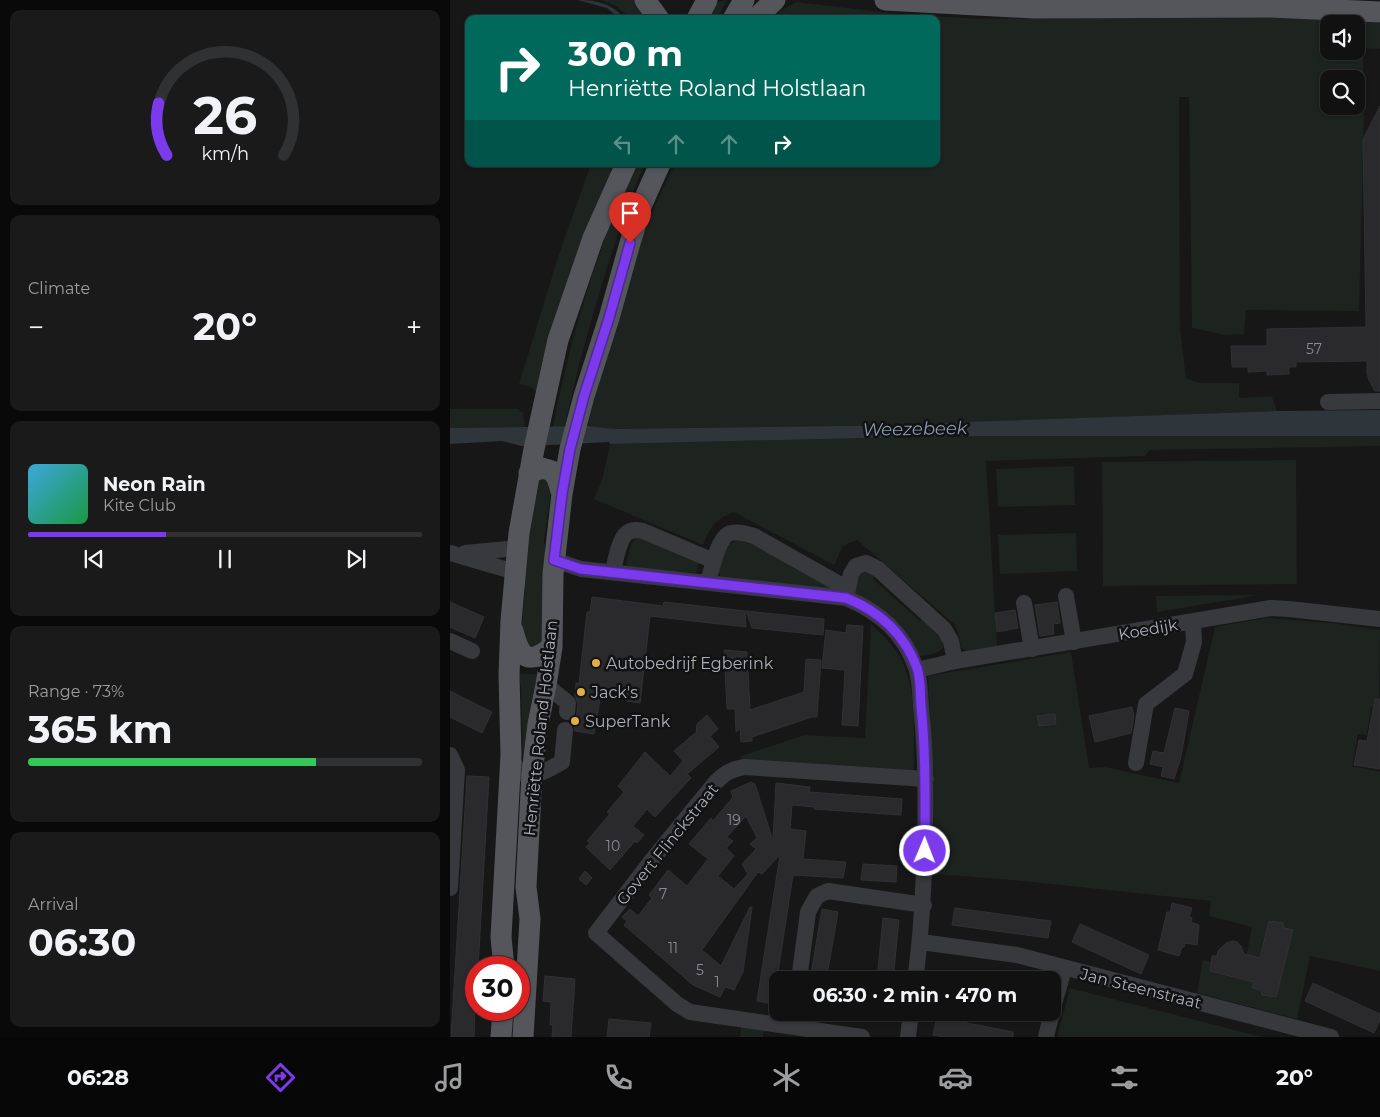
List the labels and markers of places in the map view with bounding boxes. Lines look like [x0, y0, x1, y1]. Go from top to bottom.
pin [609, 192, 651, 243]
place label: Autobedrijf Egberink [606, 654, 774, 673]
marker: Autobedrijf Egberink [590, 657, 602, 669]
place label: Jack's [590, 683, 638, 702]
marker: Jack's [575, 686, 587, 698]
place label: SuperTank [585, 712, 671, 731]
marker: SuperTank [569, 715, 581, 727]

